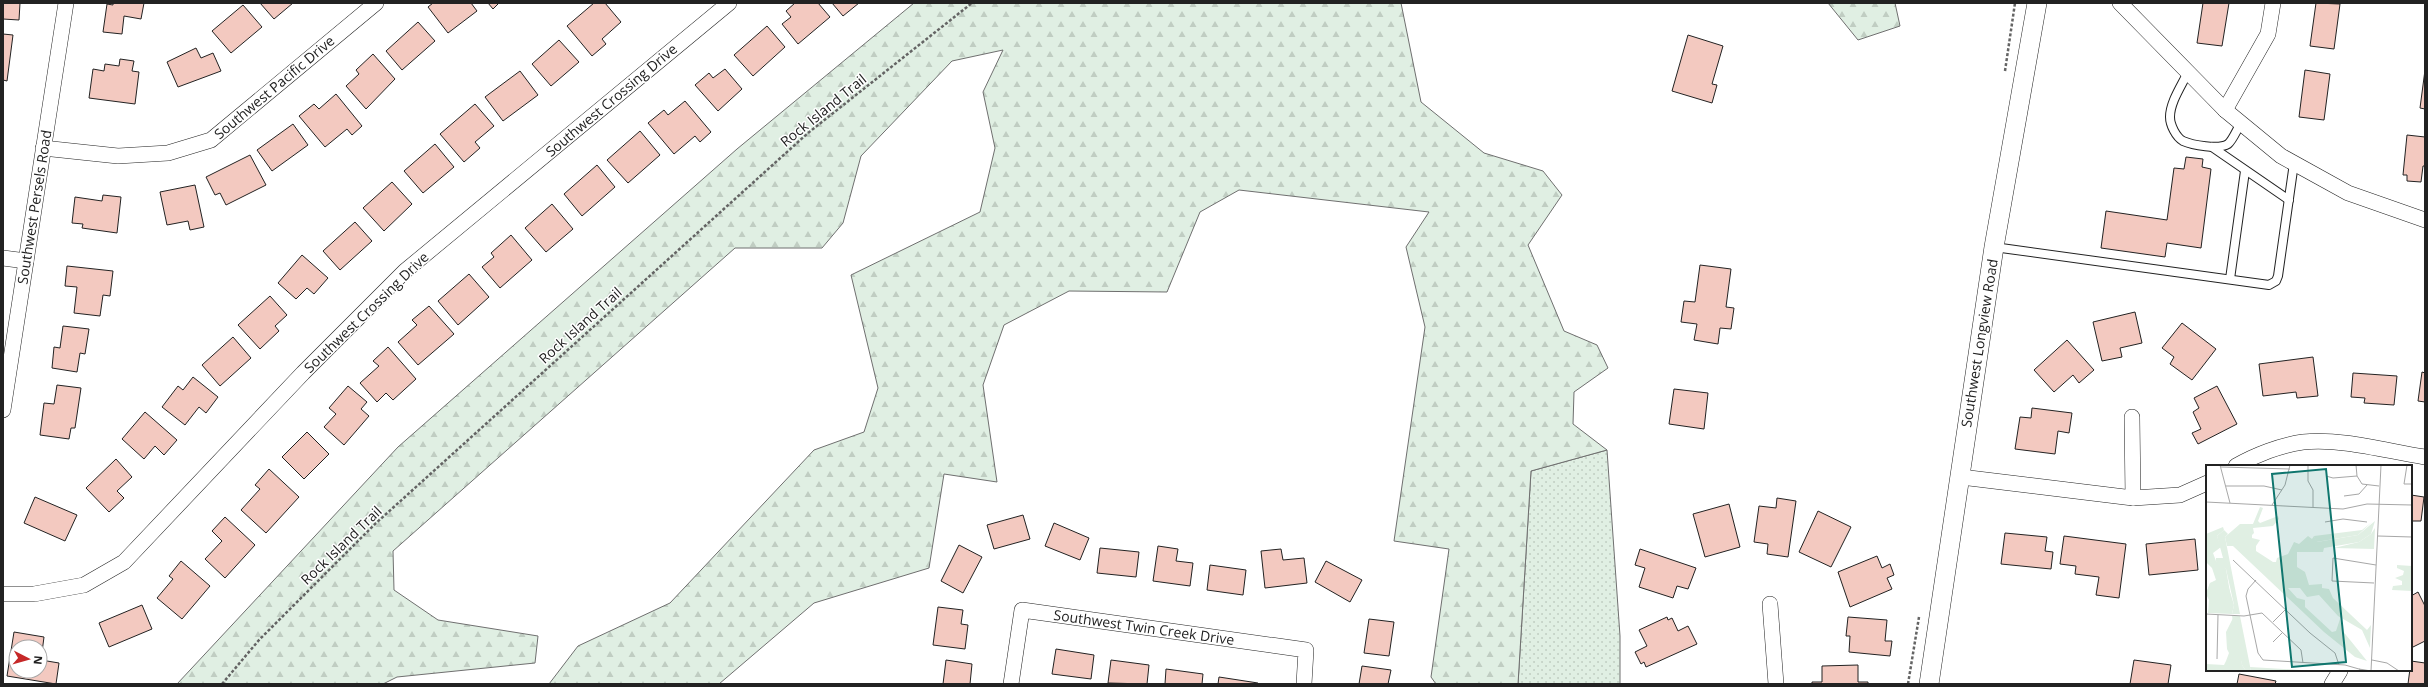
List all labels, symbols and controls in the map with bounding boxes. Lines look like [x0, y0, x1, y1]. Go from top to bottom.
street label: Southwest Pacific Drive [210, 31, 338, 143]
street label: Southwest Crossing Drive [541, 39, 681, 161]
street label: Rock Island Trail [776, 69, 870, 151]
street label: Southwest Persels Road [12, 128, 56, 286]
street label: Southwest Crossing Drive [300, 247, 432, 377]
street label: Southwest Longview Road [1956, 257, 2002, 429]
street label: Rock Island Trail [534, 283, 626, 367]
inset map [2206, 465, 2412, 671]
street label: Rock Island Trail [296, 501, 386, 589]
street label: Southwest Twin Creek Drive [1053, 605, 1236, 649]
north arrow [8, 639, 48, 679]
text: N [31, 655, 46, 665]

